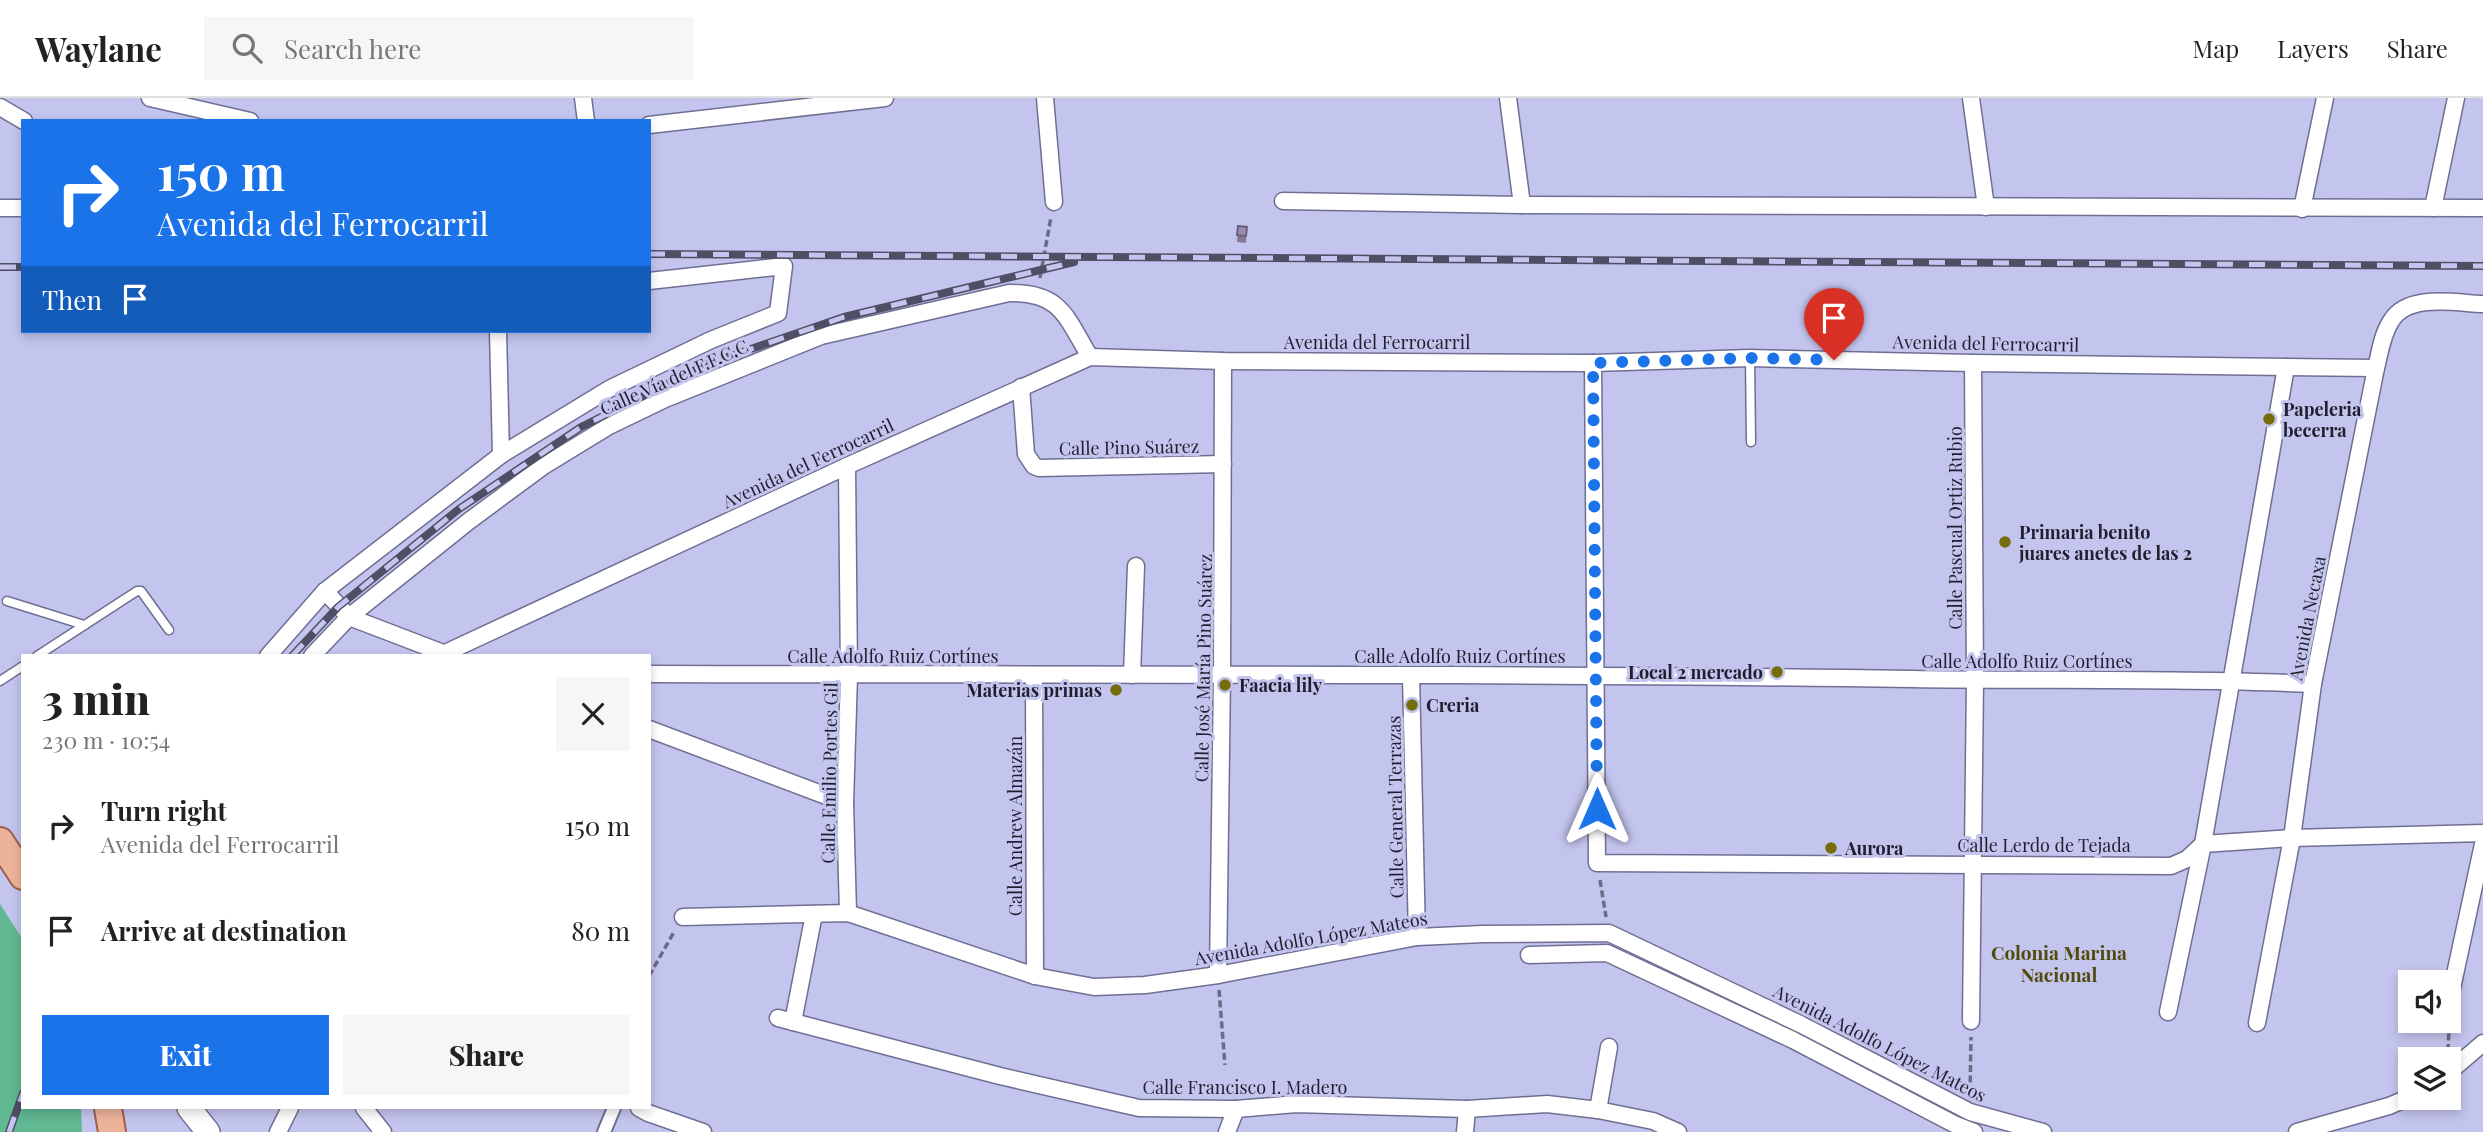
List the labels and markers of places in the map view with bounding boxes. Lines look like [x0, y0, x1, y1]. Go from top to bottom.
pin [1804, 288, 1864, 360]
place label: Papeleria becerra [2283, 397, 2362, 442]
marker: Papeleria becerra [2261, 411, 2277, 427]
place label: Primaria benito juares anetes de las 2 [2018, 520, 2192, 565]
marker: Primaria benito juares anetes de las 2 [1997, 534, 2013, 550]
place label: Local 2 mercado [1628, 660, 1763, 684]
marker: Local 2 mercado [1769, 664, 1785, 680]
place label: Faacia lily [1239, 673, 1323, 697]
marker: Faacia lily [1217, 677, 1233, 693]
place label: Materias primas [966, 678, 1102, 702]
marker: Materias primas [1108, 682, 1124, 698]
place label: Creria [1426, 693, 1480, 717]
marker: Creria [1404, 697, 1420, 713]
place label: Aurora [1844, 836, 1904, 860]
marker: Aurora [1823, 840, 1839, 856]

